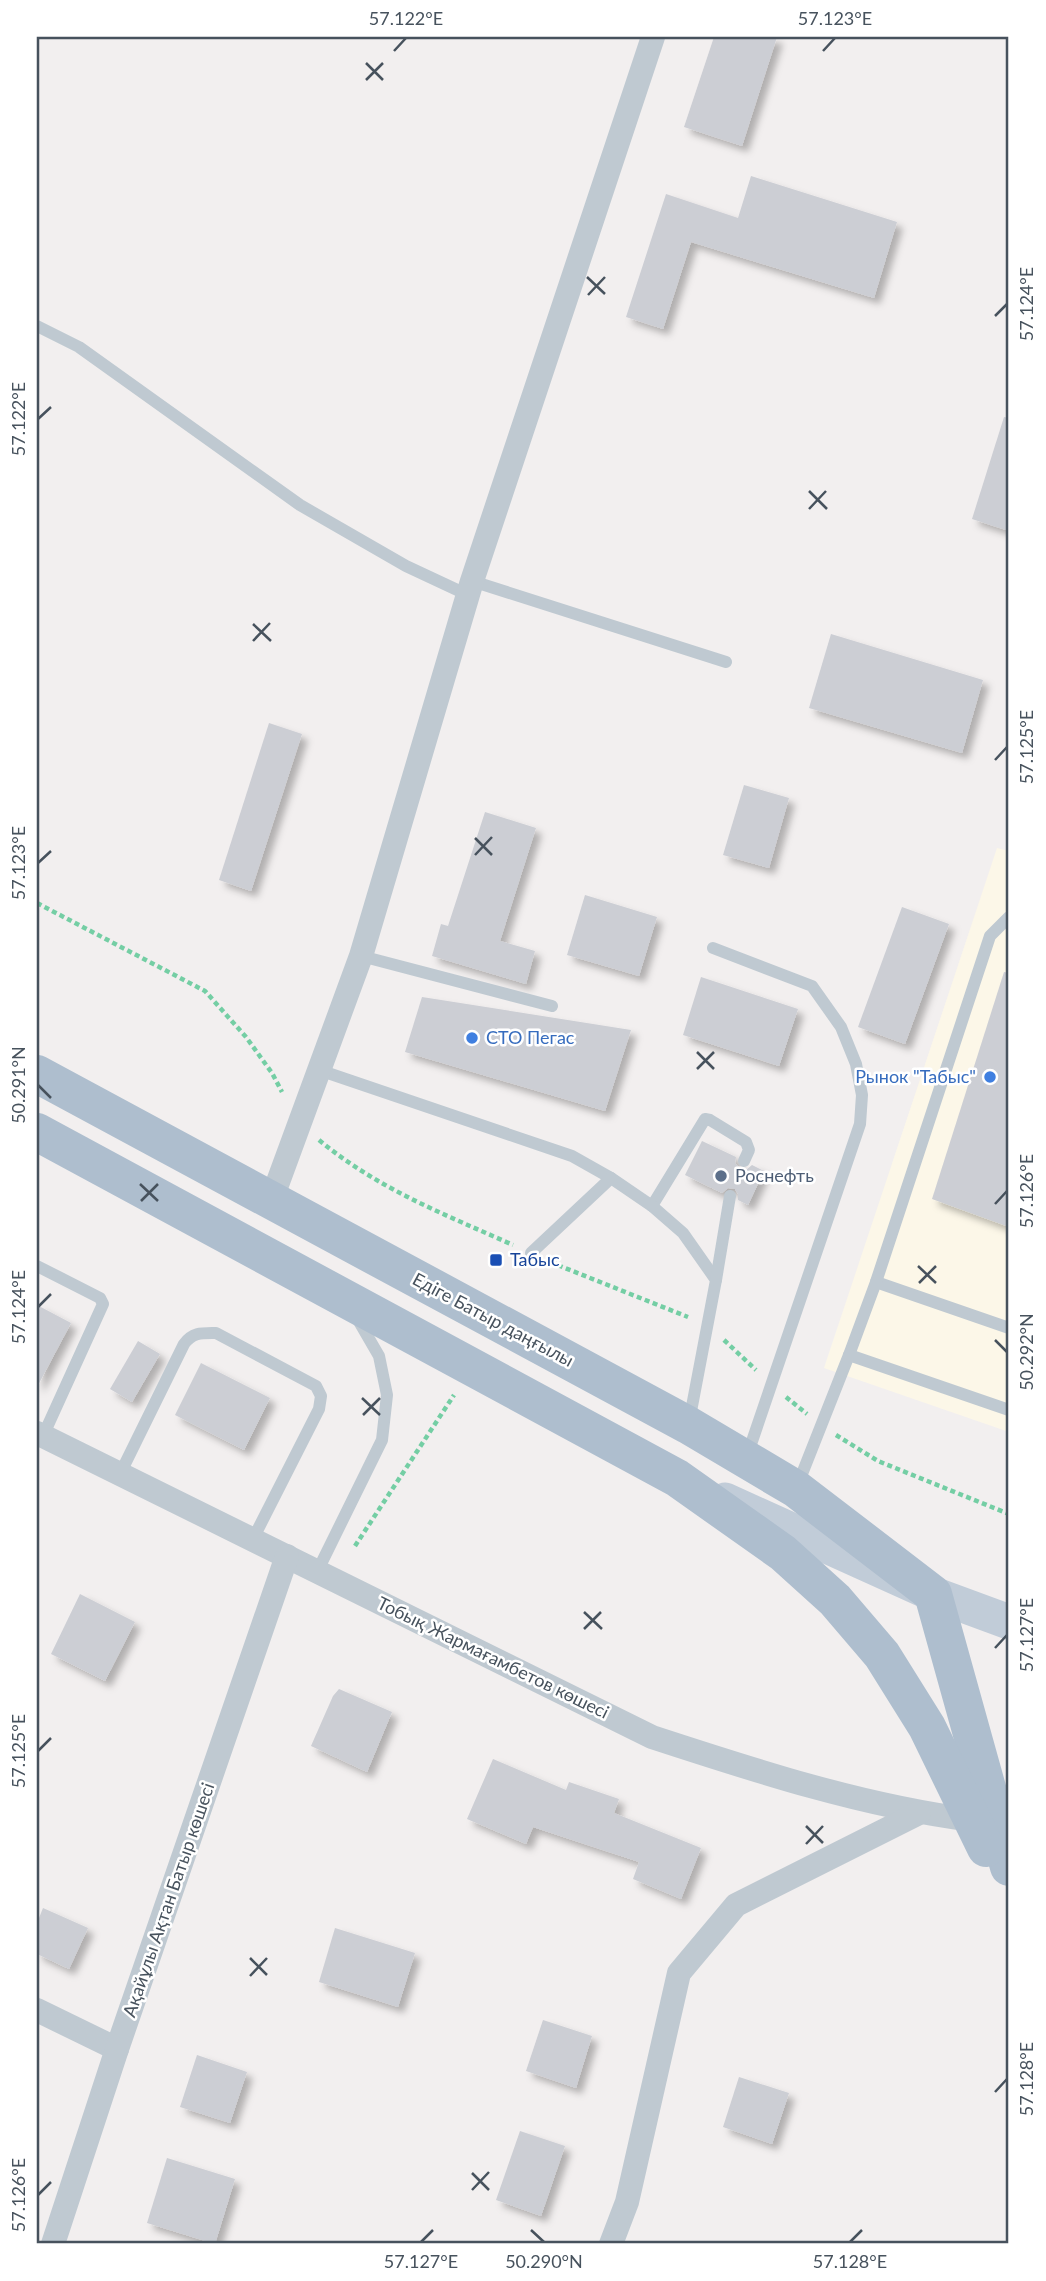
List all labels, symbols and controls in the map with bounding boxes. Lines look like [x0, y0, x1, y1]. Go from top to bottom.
text: 57.122°E [369, 7, 443, 29]
text: 57.123°E [798, 7, 872, 29]
text: 57.124°E [1015, 267, 1037, 341]
text: 57.122°E [7, 382, 29, 456]
text: 57.125°E [1015, 710, 1037, 784]
text: 57.123°E [7, 826, 29, 900]
place label: СТО Пегас [486, 1026, 575, 1048]
marker: СТО Пегас [464, 1030, 480, 1046]
text: 50.291°N [7, 1046, 29, 1124]
place label: Рынок "Табыс" [855, 1065, 976, 1087]
marker: Рынок "Табыс" [982, 1069, 998, 1085]
text: 57.126°E [1015, 1154, 1037, 1228]
place label: Роснефть [735, 1164, 814, 1186]
marker: Роснефть [713, 1168, 729, 1184]
place label: Табыс [510, 1248, 560, 1270]
marker: Табыс [488, 1252, 504, 1268]
street label: Едіге Батыр даңғылы [409, 1267, 578, 1371]
text: 57.124°E [7, 1270, 29, 1344]
text: 50.292°N [1015, 1313, 1037, 1391]
street label: Тобық Жармағамбетов көшесі [374, 1591, 613, 1723]
text: 57.127°E [1015, 1598, 1037, 1672]
text: 57.125°E [7, 1714, 29, 1788]
street label: Ақайұлы Ақтан Батыр көшесі [118, 1780, 219, 2020]
text: 57.128°E [1015, 2042, 1037, 2116]
text: 57.126°E [7, 2158, 29, 2232]
text: 57.127°E [384, 2250, 458, 2272]
text: 50.290°N [505, 2250, 583, 2272]
text: 57.128°E [813, 2250, 887, 2272]

